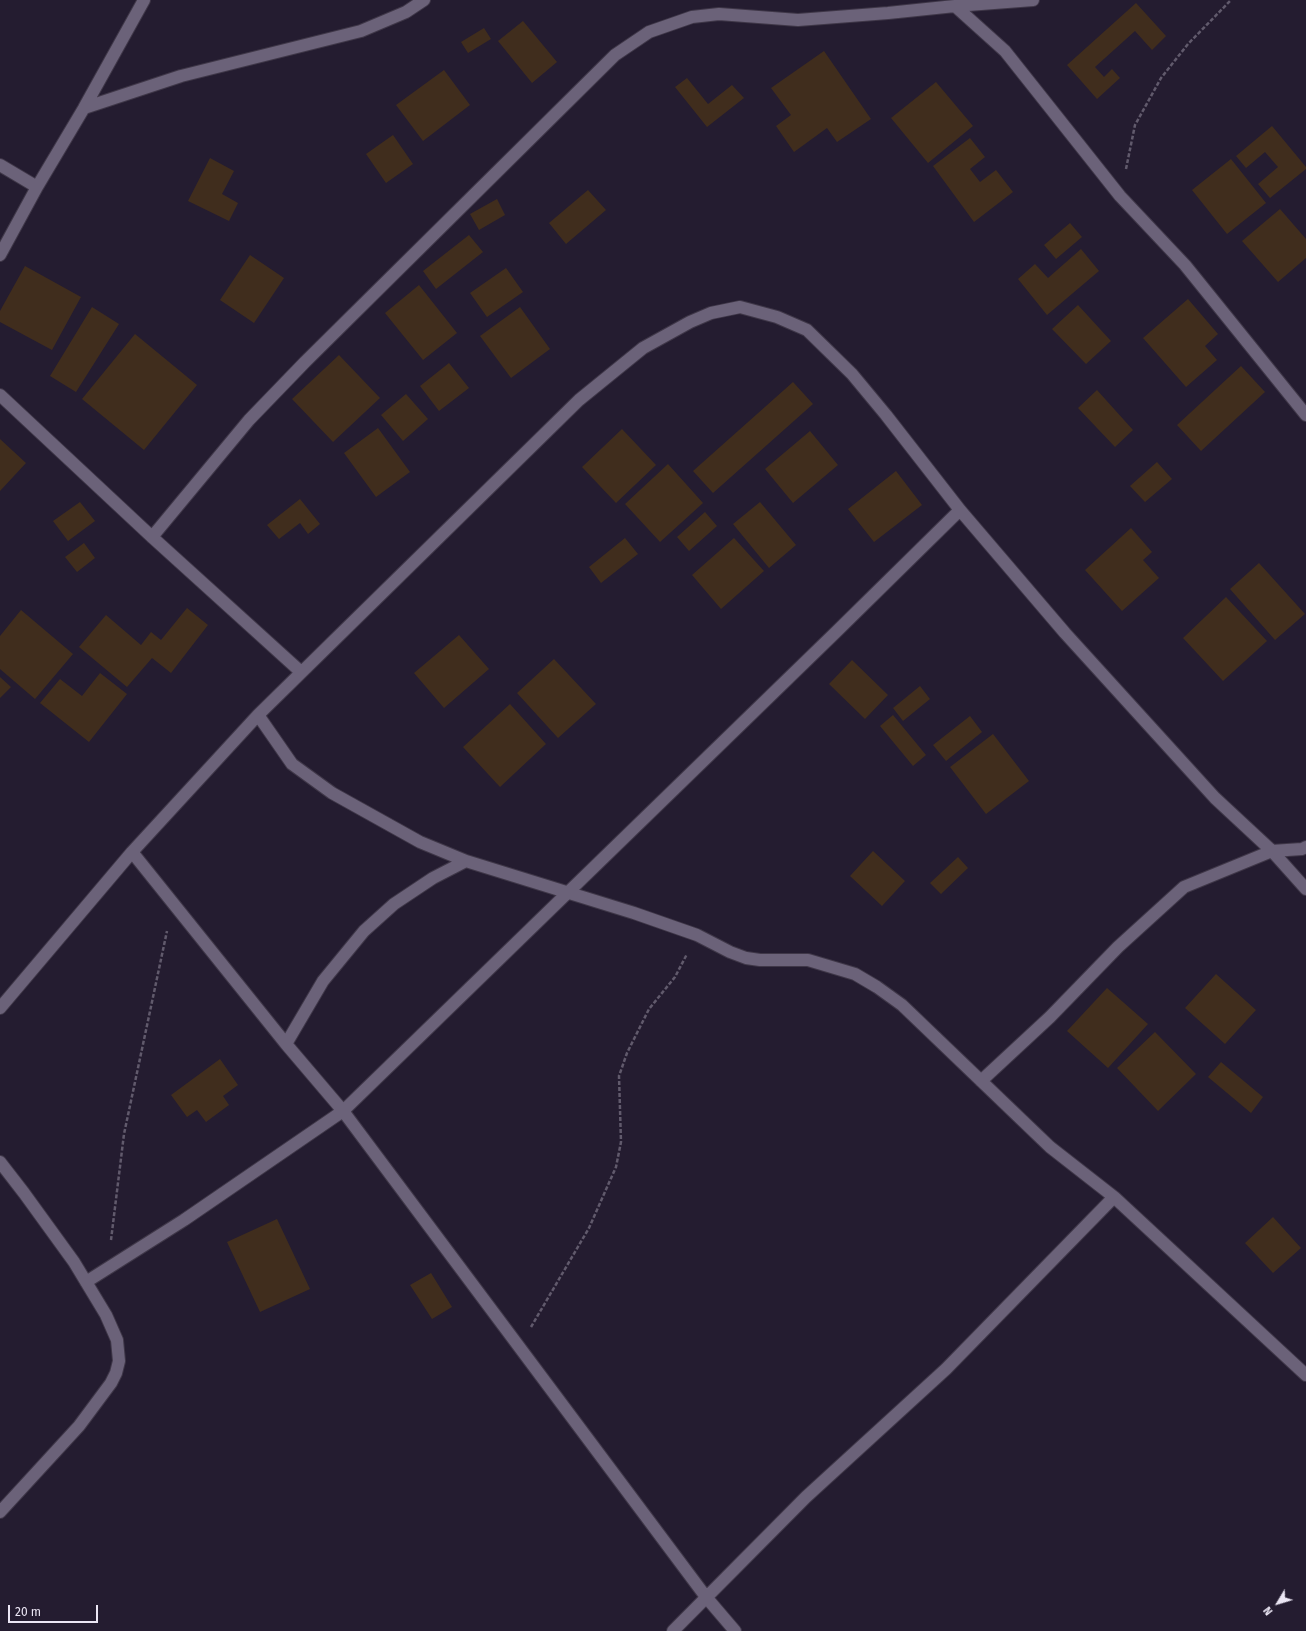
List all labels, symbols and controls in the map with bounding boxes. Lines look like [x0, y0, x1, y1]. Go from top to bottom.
north arrow [1258, 1583, 1298, 1623]
scale bar [10, 1597, 100, 1623]
text: N [1261, 1604, 1276, 1618]
text: 20 m [15, 1605, 41, 1619]

